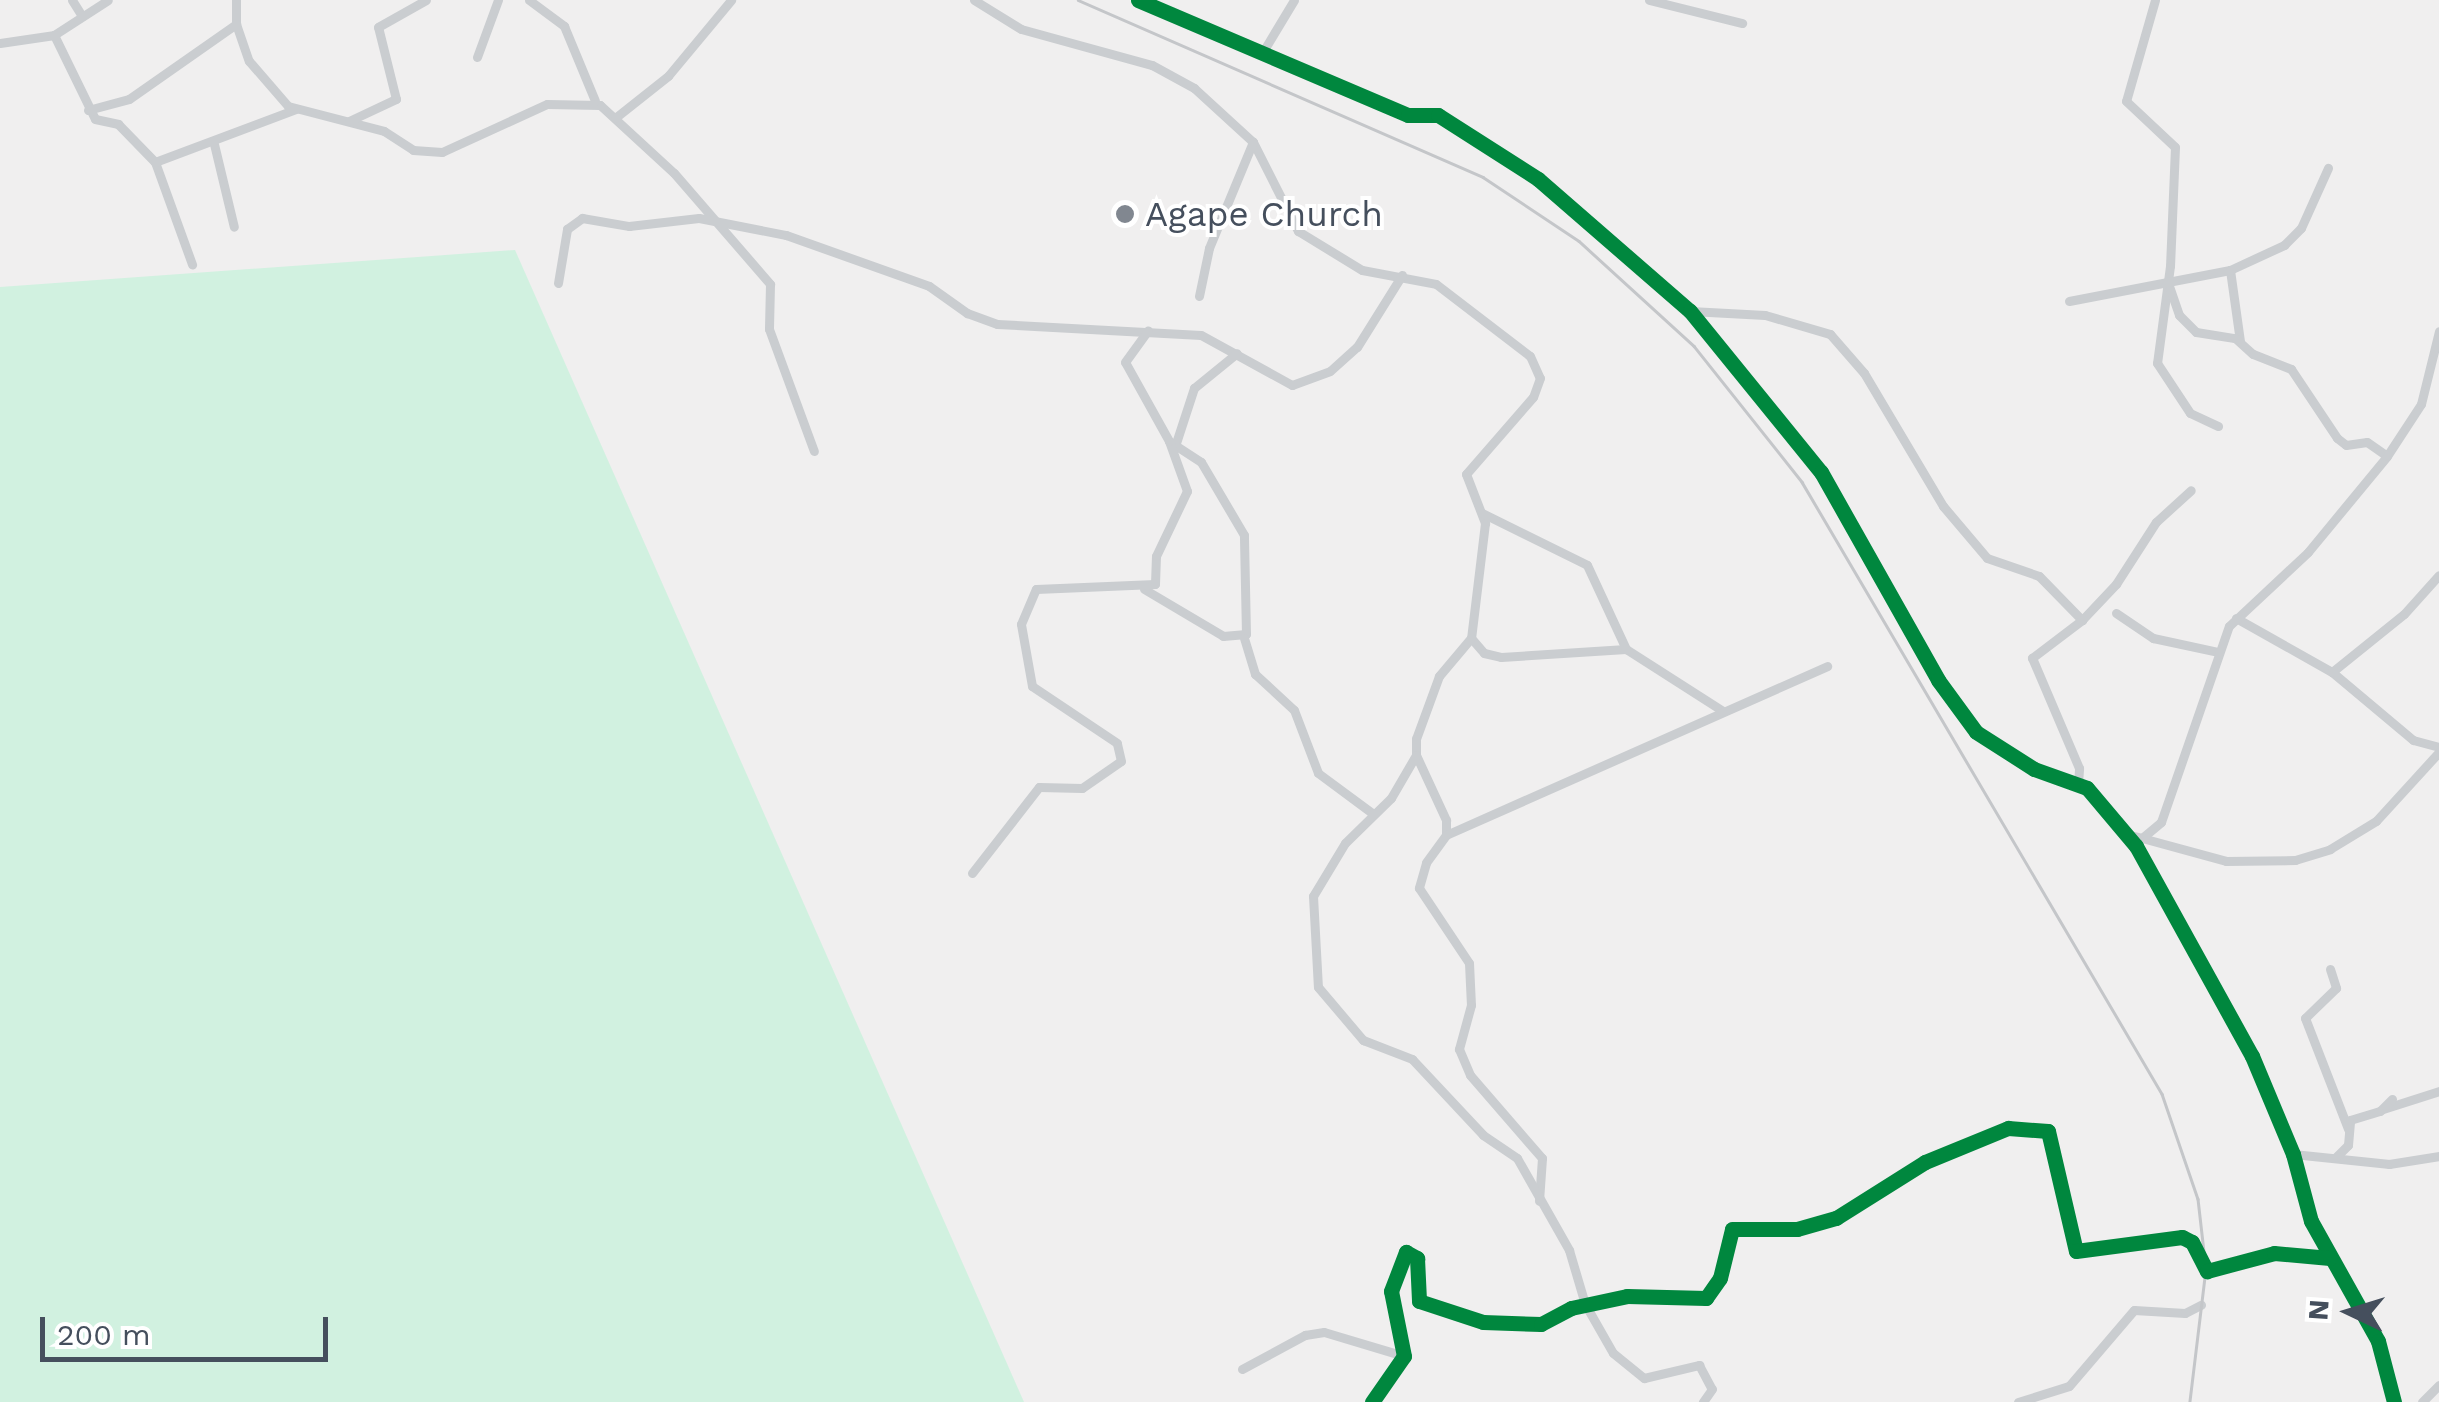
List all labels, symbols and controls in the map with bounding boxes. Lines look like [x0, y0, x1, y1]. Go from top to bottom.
place label: Agape Church [1145, 193, 1383, 235]
marker: Agape Church [1114, 203, 1136, 225]
north arrow [2299, 1262, 2399, 1362]
scale bar [45, 1297, 332, 1359]
text: N [2301, 1298, 2336, 1321]
text: 200 m [57, 1317, 151, 1352]

